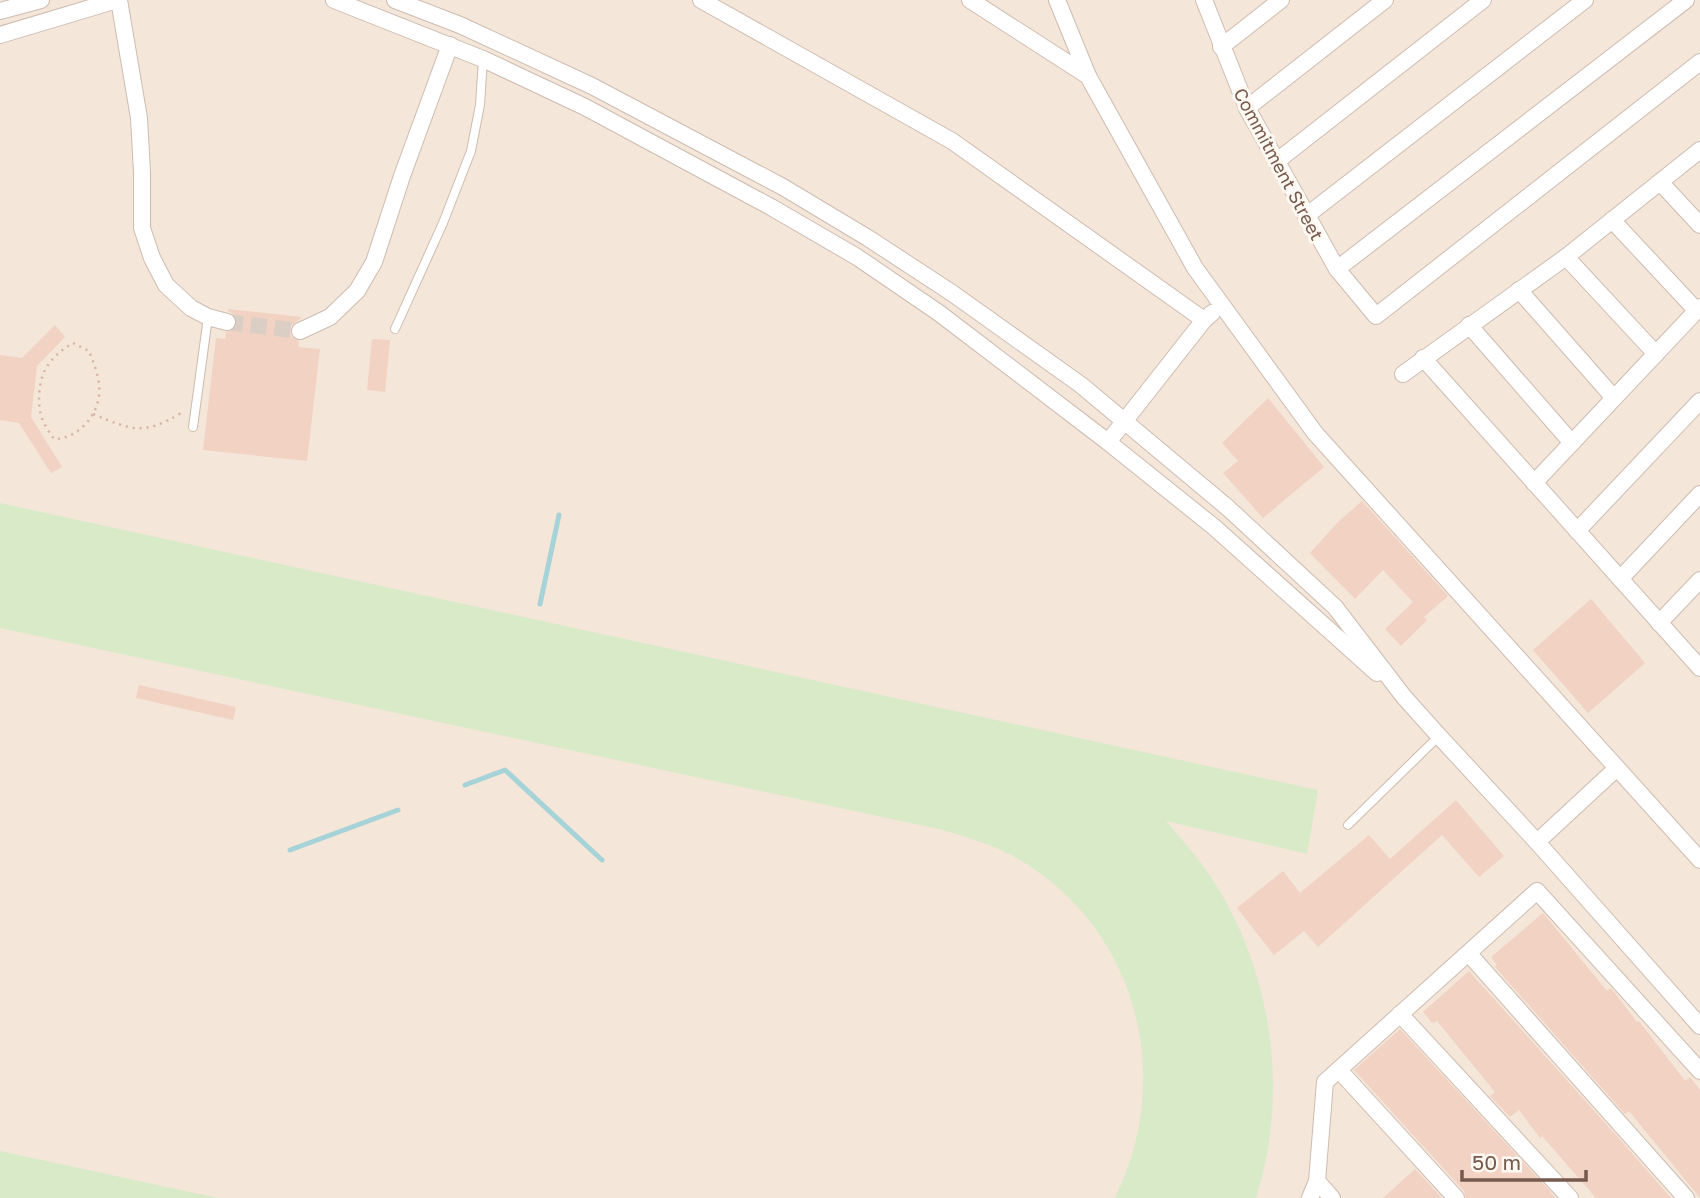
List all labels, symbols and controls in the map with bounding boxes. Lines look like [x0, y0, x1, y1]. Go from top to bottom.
street label: Commitment Street [1230, 84, 1328, 244]
scale bar [1462, 1138, 1586, 1182]
text: 50 m [1472, 1149, 1521, 1175]

